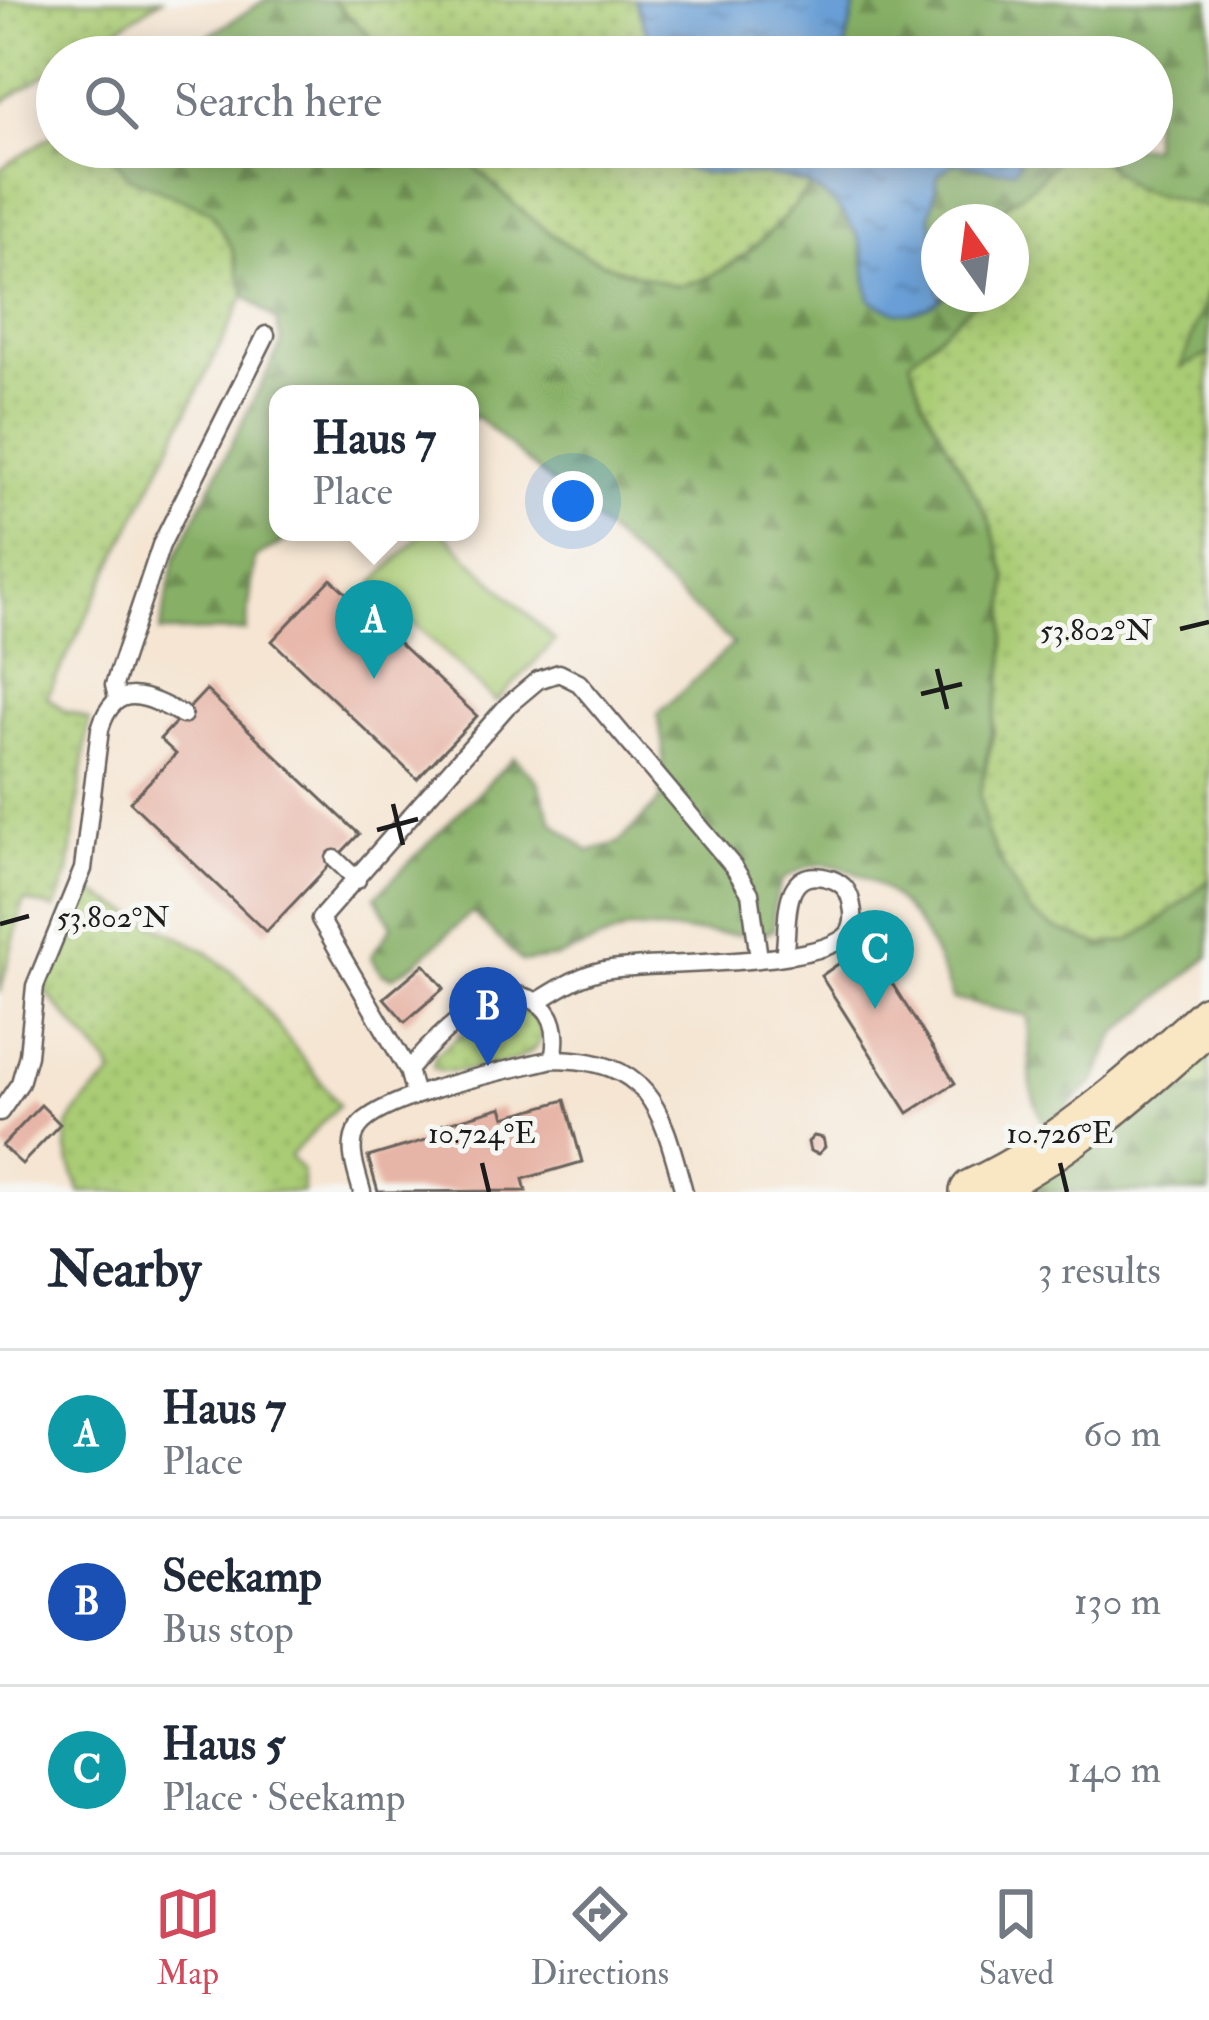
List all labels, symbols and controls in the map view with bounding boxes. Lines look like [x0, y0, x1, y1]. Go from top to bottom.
search box [36, 36, 1173, 168]
icon: search [78, 69, 144, 135]
text: Search here [174, 74, 382, 130]
north arrow [921, 204, 1029, 312]
popup [269, 385, 479, 541]
text: Haus 7 [312, 411, 436, 467]
text: Place [312, 467, 393, 516]
your location [543, 471, 603, 531]
pin: A [335, 580, 413, 679]
text: 53.802°N [1040, 612, 1152, 649]
text: 53.802°N [57, 899, 169, 936]
pin: C [836, 910, 914, 1009]
pin: B [449, 967, 527, 1066]
text: 10.724°E [428, 1115, 536, 1152]
text: 10.726°E [1007, 1115, 1113, 1152]
text: Nearby [48, 1238, 201, 1302]
text: 3 results [1038, 1246, 1161, 1295]
text: Haus 7 [162, 1381, 286, 1437]
text: A [75, 1409, 99, 1458]
text: 60 m [1083, 1409, 1161, 1458]
text: Place [162, 1437, 243, 1486]
text: Seekamp [162, 1549, 322, 1605]
text: B [74, 1577, 100, 1626]
text: 130 m [1074, 1577, 1161, 1626]
text: Bus stop [162, 1605, 294, 1654]
text: Haus 5 [162, 1717, 285, 1773]
text: C [73, 1745, 101, 1794]
text: 140 m [1068, 1745, 1161, 1794]
text: Place · Seekamp [162, 1773, 405, 1822]
tab: Map [155, 1881, 221, 1994]
tab: Directions [531, 1881, 669, 1994]
tab: Saved [979, 1881, 1054, 1994]

